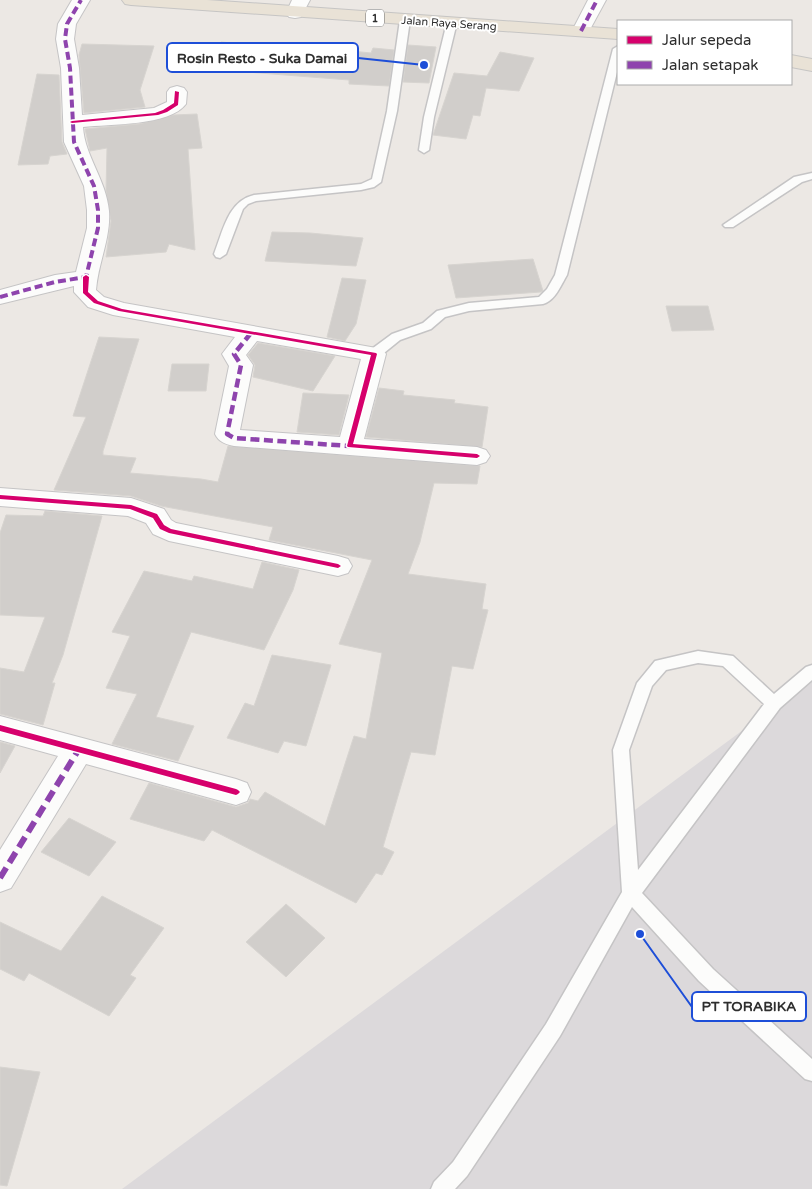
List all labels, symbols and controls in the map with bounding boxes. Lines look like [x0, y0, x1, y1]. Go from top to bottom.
road number: 1 [366, 10, 384, 27]
street label: Jalan Raya Serang [401, 14, 497, 33]
legend [617, 20, 792, 85]
text: Jalur sepeda [662, 31, 751, 49]
callout: Rosin Resto - Suka Damai [167, 43, 358, 72]
text: Rosin Resto - Suka Damai [177, 50, 347, 67]
text: Jalan setapak [662, 56, 759, 74]
callout: PT TORABIKA [692, 992, 806, 1021]
text: PT TORABIKA [702, 998, 797, 1015]

